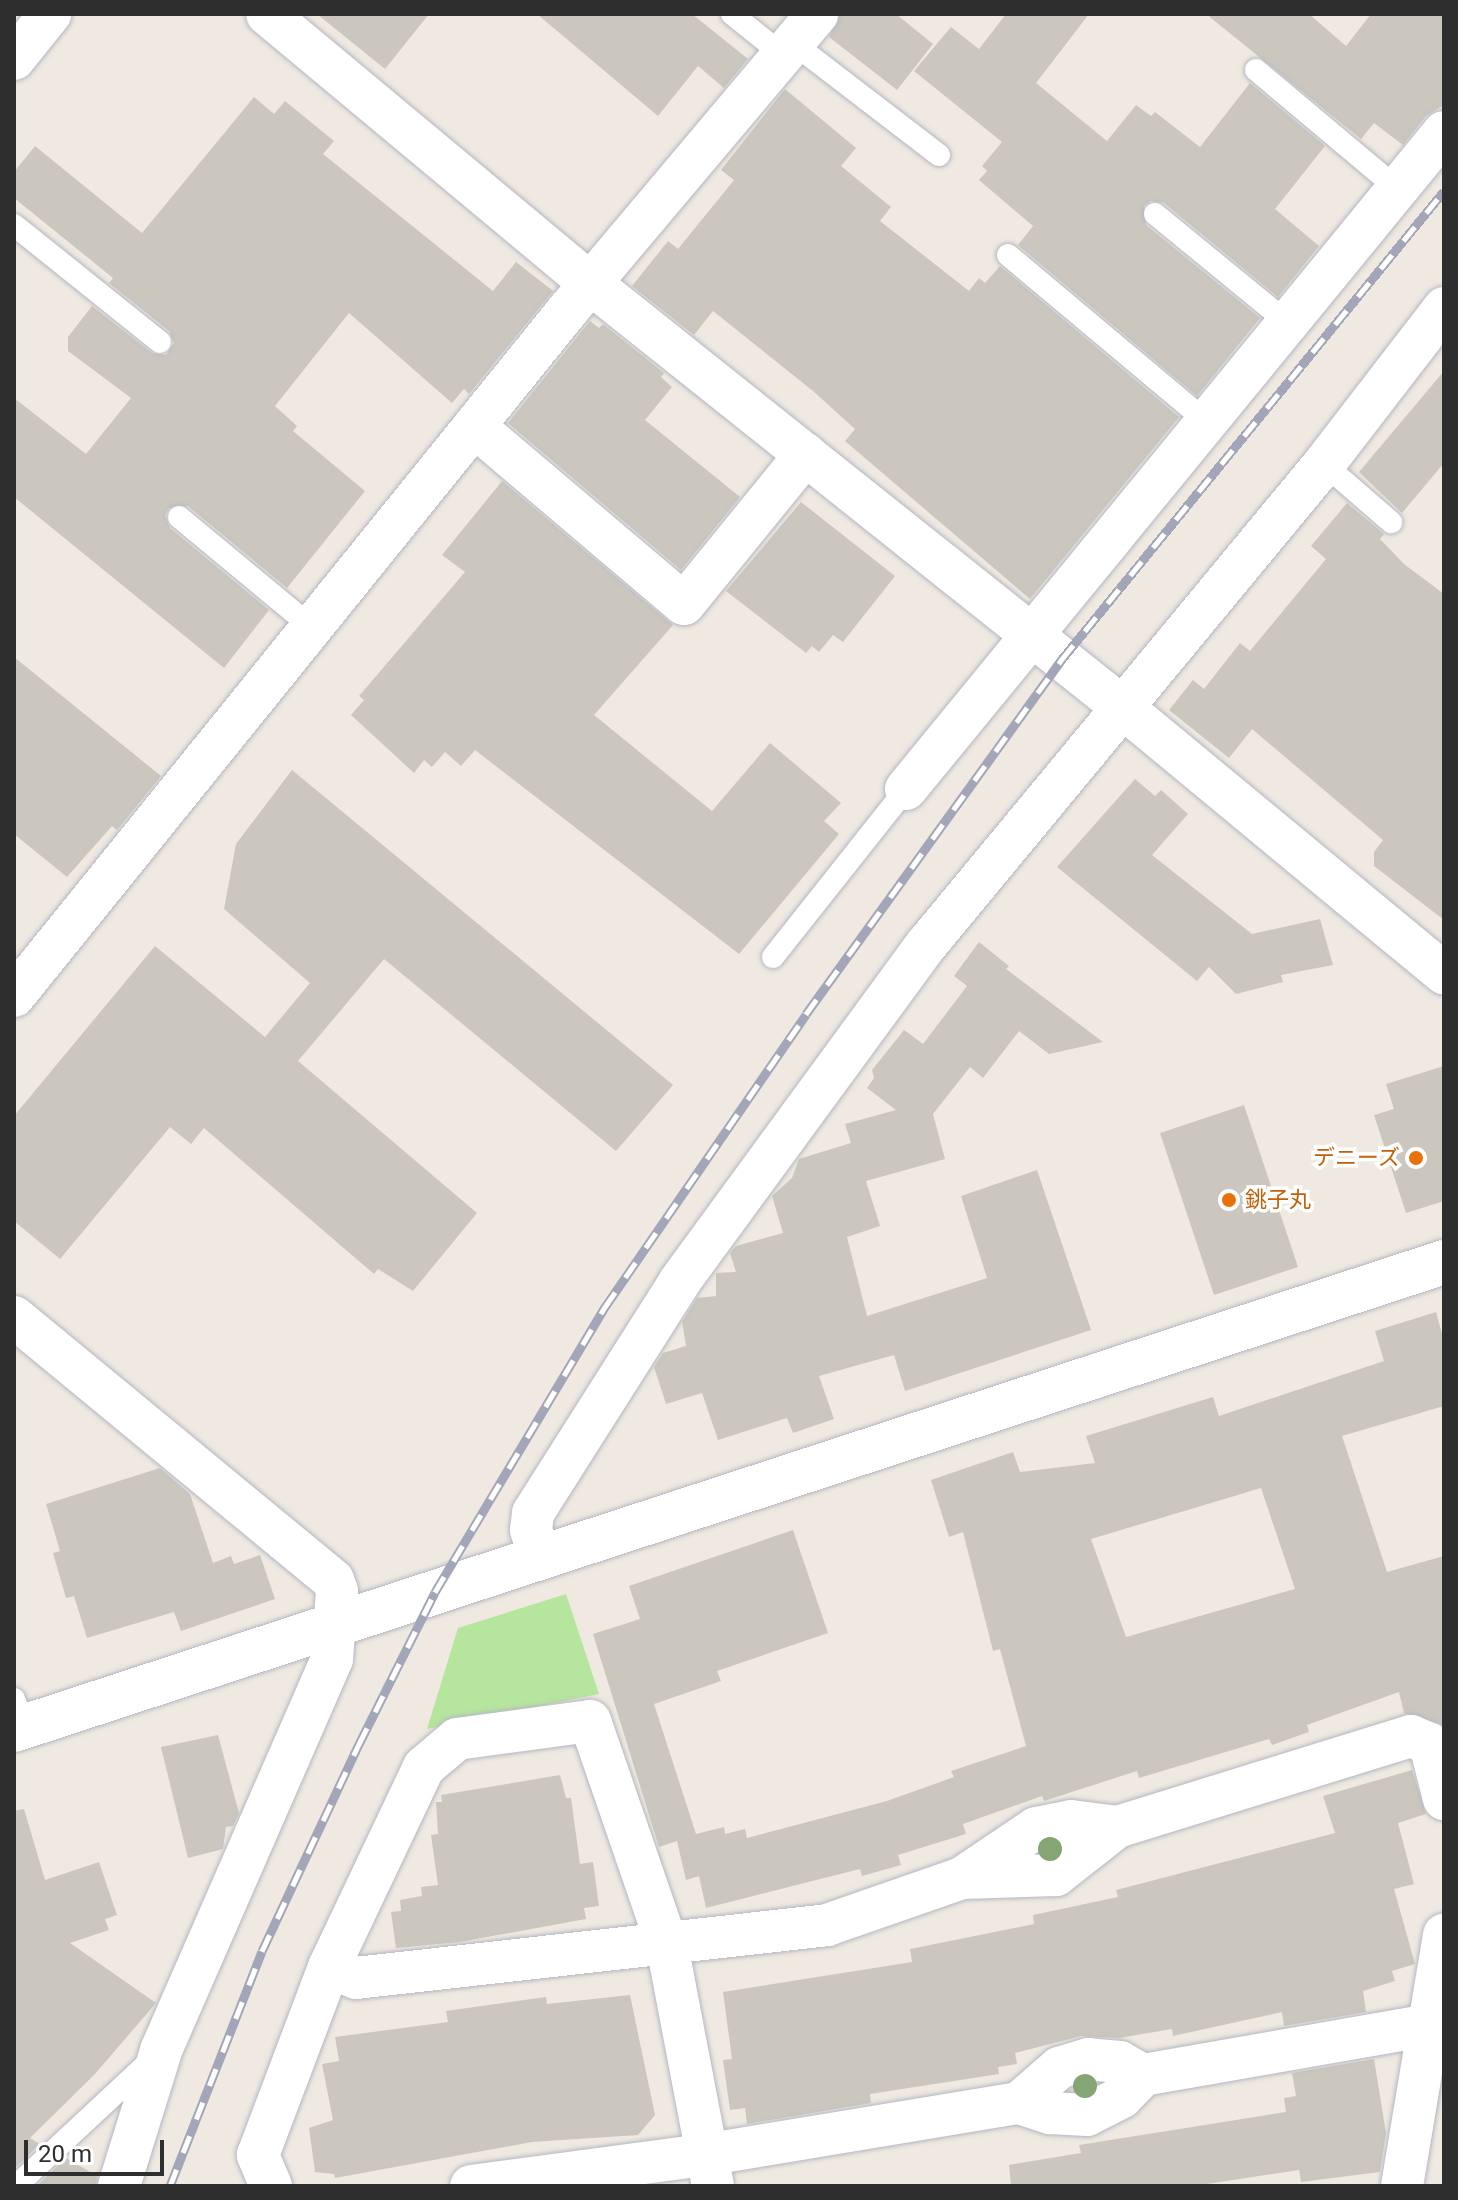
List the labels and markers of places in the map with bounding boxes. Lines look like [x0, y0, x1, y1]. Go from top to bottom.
place label: デニーズ [1312, 1145, 1400, 1171]
marker: デニーズ [1407, 1149, 1425, 1167]
place label: 銚子丸 [1245, 1187, 1311, 1213]
marker: 銚子丸 [1220, 1191, 1238, 1209]

